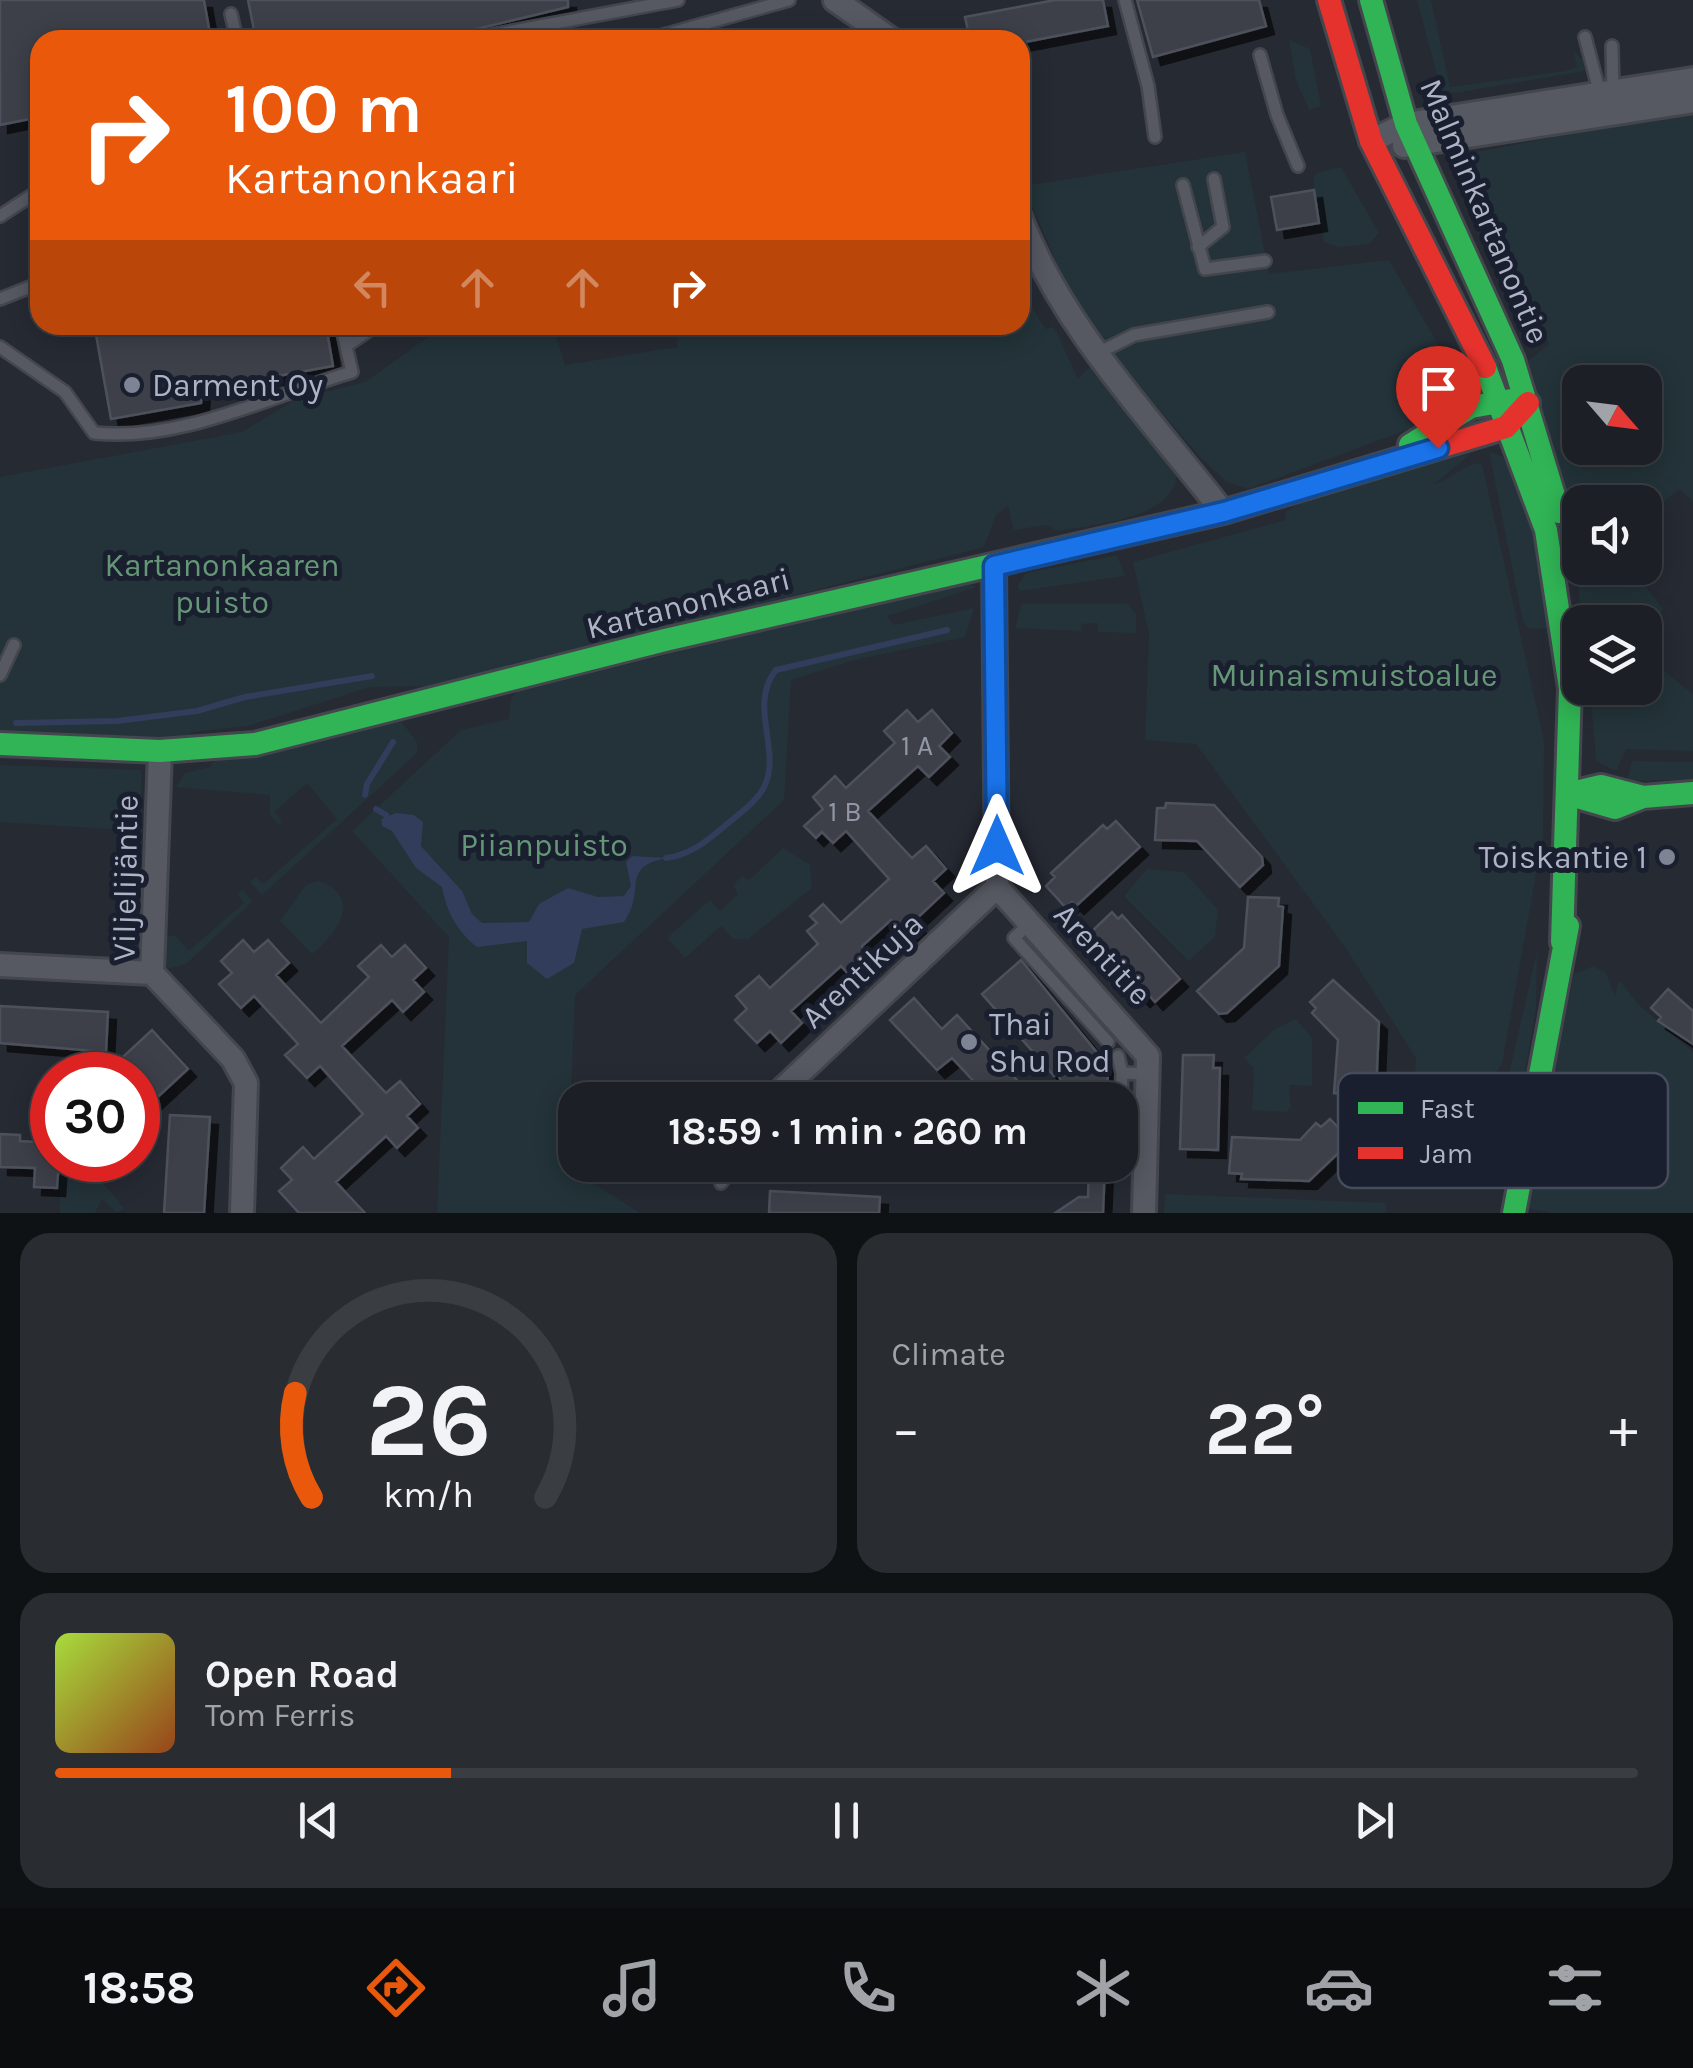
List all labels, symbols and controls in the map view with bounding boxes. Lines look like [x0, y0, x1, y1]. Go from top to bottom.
text: 100 m [225, 68, 423, 150]
icon: right [60, 70, 190, 200]
street label: Malminkartanontie [1412, 74, 1557, 349]
text: Kartanonkaari [225, 152, 519, 204]
icon: left [345, 260, 400, 315]
icon: ahead [450, 260, 505, 315]
icon: ahead [555, 260, 610, 315]
icon: right [660, 260, 715, 315]
pin [1396, 346, 1481, 449]
icon: arrive [1411, 361, 1466, 416]
north arrow [1562, 365, 1662, 465]
map controls [1562, 365, 1662, 705]
place label: Darment Oy [152, 367, 323, 404]
marker: Darment Oy [121, 374, 143, 396]
button: sound [1562, 485, 1662, 585]
park label: Kartanonkaaren puisto [105, 547, 339, 621]
street label: Kartanonkaari [582, 560, 794, 647]
button: layers [1562, 605, 1662, 705]
park label: Muinaismuistoalue [1211, 657, 1497, 694]
house number: 1 A [901, 729, 933, 762]
street label: Viljelijäntie [106, 794, 145, 962]
position arrow [945, 794, 1049, 898]
house number: 1 B [828, 795, 862, 828]
park label: Piianpuisto [460, 827, 628, 864]
place label: Toiskantie 1 [1479, 839, 1647, 876]
marker: Toiskantie 1 [1656, 846, 1678, 868]
street label: Arentitie [1046, 896, 1159, 1013]
street label: Arentikuja [794, 905, 931, 1036]
place label: Thai Shu Rod [989, 1006, 1111, 1080]
marker: Thai Shu Rod [958, 1031, 980, 1053]
speed limit sign: 30 [30, 1052, 160, 1182]
legend [1338, 1073, 1668, 1188]
text: Fast [1420, 1092, 1475, 1125]
text: 18:59 · 1 min · 260 m [668, 1109, 1028, 1154]
text: Jam [1420, 1137, 1473, 1170]
text: Climate [892, 1336, 1006, 1373]
text: 26 [365, 1360, 491, 1481]
text: 22° [1205, 1385, 1325, 1473]
text: − [892, 1397, 920, 1461]
text: + [1609, 1397, 1638, 1461]
text: km/h [383, 1474, 474, 1516]
text: Open Road [205, 1652, 399, 1697]
text: Tom Ferris [205, 1697, 355, 1734]
icon: previous [291, 1793, 346, 1848]
icon: pause [819, 1793, 874, 1848]
icon: next [1347, 1793, 1402, 1848]
icon: directions [361, 1953, 431, 2023]
icon: music [597, 1953, 667, 2023]
icon: phone [833, 1953, 903, 2023]
icon: climate [1068, 1953, 1138, 2023]
icon: car [1304, 1953, 1374, 2023]
icon: filters [1540, 1953, 1610, 2023]
text: 18:58 [83, 1962, 195, 2014]

